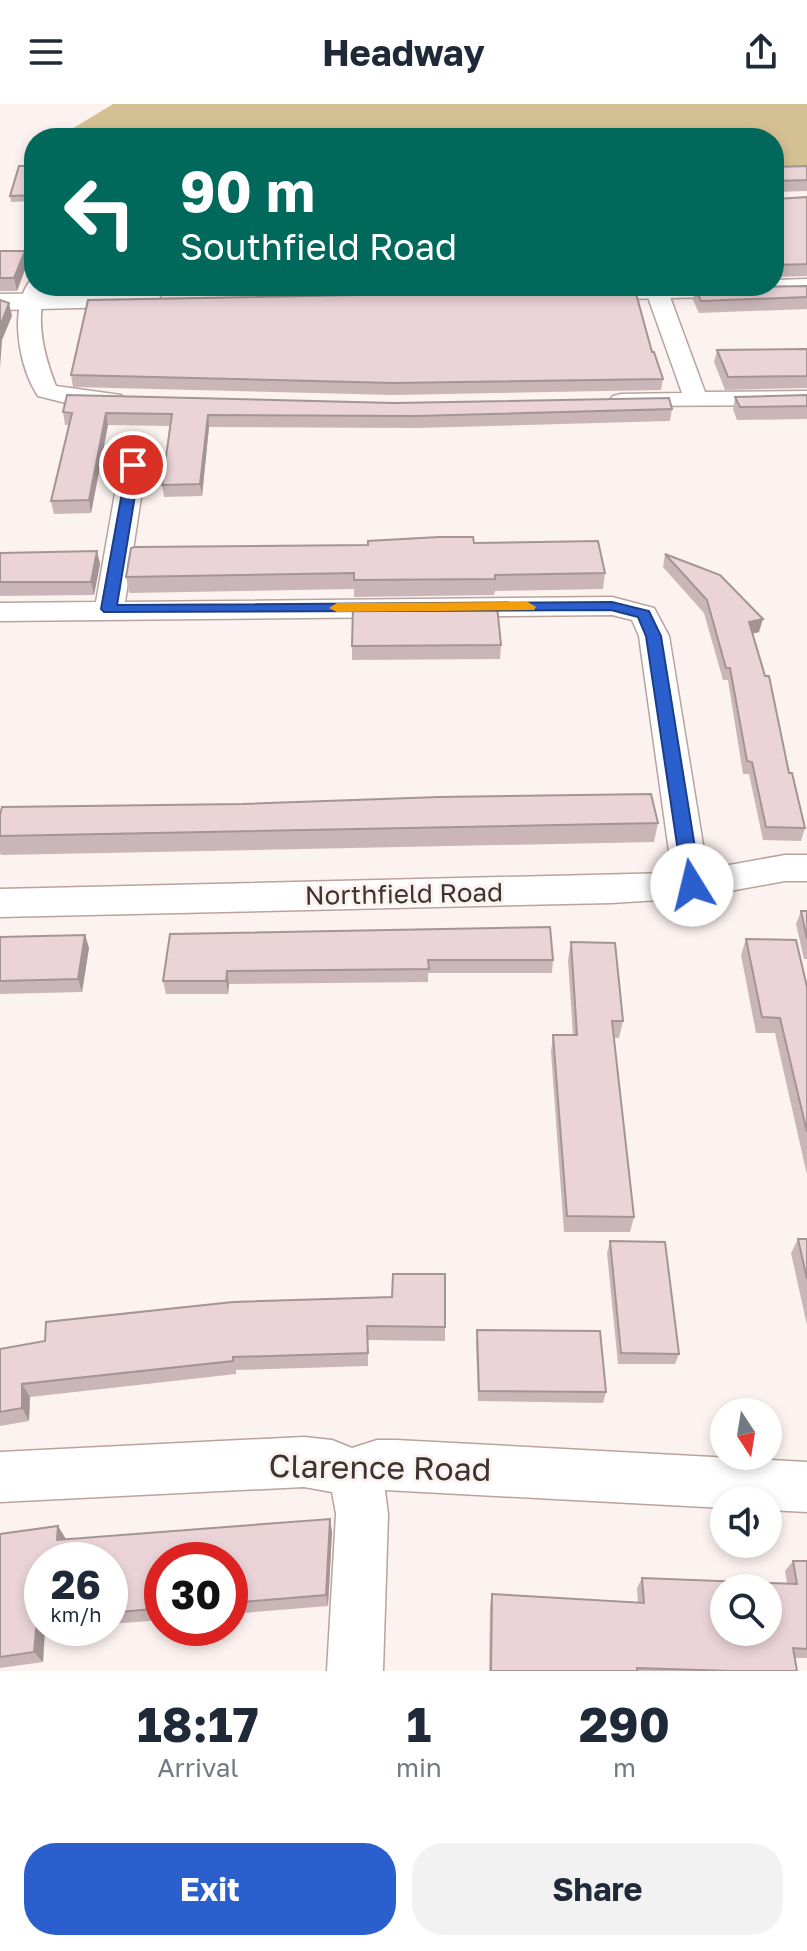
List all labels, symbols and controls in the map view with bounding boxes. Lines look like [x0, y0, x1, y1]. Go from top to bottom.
icon: menu [24, 30, 68, 74]
icon: share [739, 30, 783, 74]
text: Headway [322, 31, 485, 74]
text: 90 m [180, 157, 315, 224]
icon: left [48, 160, 152, 264]
text: Southfield Road [180, 225, 457, 268]
pin [99, 431, 167, 499]
icon: arrive [111, 443, 155, 487]
position arrow [650, 843, 734, 927]
street label: Northfield Road [305, 876, 503, 911]
north arrow [710, 1398, 782, 1470]
map controls [710, 1398, 782, 1646]
street label: Clarence Road [268, 1446, 492, 1488]
button: sound [710, 1486, 782, 1558]
speed limit sign: 30 [144, 1542, 248, 1646]
text: 26 [51, 1560, 101, 1608]
button: search [710, 1574, 782, 1646]
text: km/h [51, 1602, 101, 1626]
text: 18:17 [137, 1695, 259, 1753]
text: 1 [406, 1695, 431, 1753]
text: 290 [579, 1695, 670, 1753]
text: Arrival [157, 1752, 239, 1783]
text: min [396, 1752, 442, 1783]
text: m [613, 1752, 636, 1783]
button: Exit [24, 1843, 396, 1935]
button: Share [412, 1843, 783, 1935]

